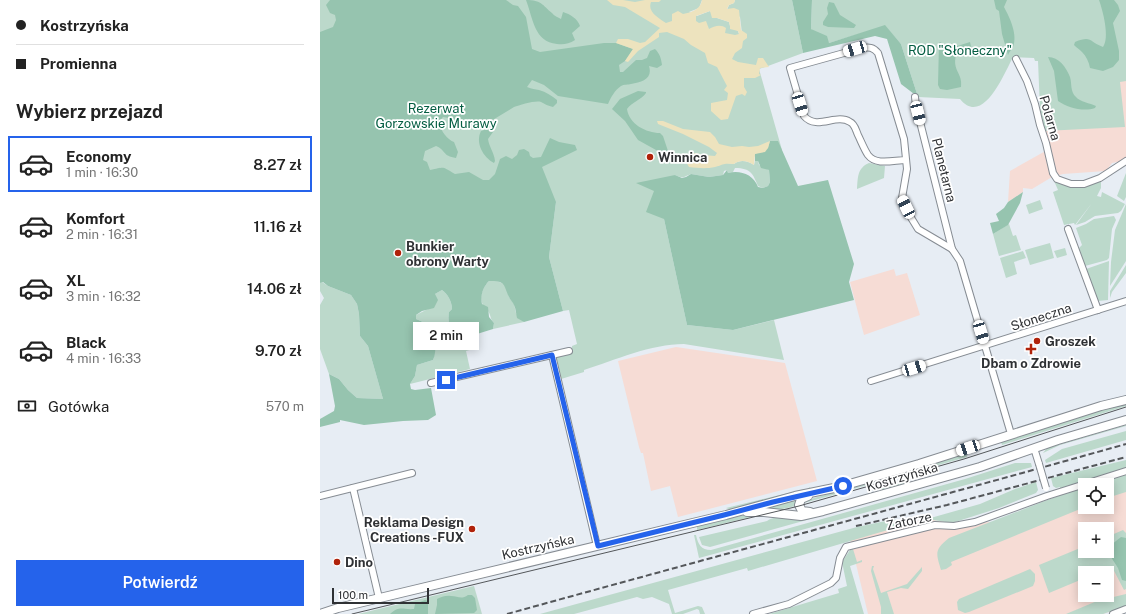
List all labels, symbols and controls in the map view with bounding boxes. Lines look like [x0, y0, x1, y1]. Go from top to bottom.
text: Kostrzyńska [40, 17, 129, 34]
car [842, 40, 868, 58]
park label: ROD "Słoneczny" [908, 43, 1012, 58]
text: Promienna [40, 55, 117, 72]
car [791, 91, 809, 117]
street label: Polarna [1036, 94, 1064, 142]
car [909, 100, 927, 126]
text: Wybierz przejazd [16, 101, 163, 122]
park label: Rezerwat Gorzowskie Murawy [375, 101, 497, 131]
street label: Planetarna [929, 136, 959, 204]
icon: car [18, 146, 54, 182]
text: Economy [66, 148, 131, 165]
place label: Winnica [658, 150, 707, 165]
marker: Winnica [645, 152, 655, 162]
text: 8.27 zł [253, 156, 302, 173]
text: 1 min · 16:30 [66, 165, 138, 180]
car [895, 194, 917, 220]
icon: car [18, 208, 54, 244]
text: Komfort [66, 210, 125, 227]
text: 11.16 zł [254, 218, 302, 235]
text: 2 min · 16:31 [66, 227, 138, 242]
place label: Bunkier obrony Warty [406, 239, 490, 269]
marker: Bunkier obrony Warty [393, 248, 403, 258]
icon: car [18, 270, 54, 306]
text: XL [66, 272, 85, 289]
text: 14.06 zł [247, 280, 302, 297]
text: 3 min · 16:32 [66, 289, 141, 304]
street label: Słoneczna [1009, 300, 1073, 334]
car [972, 319, 990, 345]
callout: 2 min [413, 322, 479, 350]
text: 2 min [429, 328, 463, 343]
icon: car [18, 332, 54, 368]
text: Black [66, 334, 106, 351]
place label: Groszek [1045, 334, 1096, 349]
marker: Groszek [1032, 336, 1042, 346]
text: 9.70 zł [255, 342, 302, 359]
marker: Dbam o Zdrowie [1026, 344, 1036, 354]
text: 4 min · 16:33 [66, 351, 141, 366]
place label: Dbam o Zdrowie [981, 356, 1081, 371]
car [901, 359, 927, 377]
route end [437, 371, 455, 389]
icon: cash [16, 395, 38, 417]
text: Gotówka [48, 398, 109, 415]
text: 570 m [266, 399, 304, 414]
car [955, 439, 981, 457]
street label: Kostrzyńska [864, 460, 940, 494]
route start [834, 477, 852, 495]
map controls [1078, 478, 1114, 602]
button: locate [1078, 478, 1114, 514]
street label: Zatorze [885, 509, 933, 533]
place label: Reklama Design Creations -FUX [364, 515, 464, 545]
button: + [1078, 522, 1114, 558]
marker: Reklama Design Creations -FUX [467, 524, 477, 534]
street label: Kostrzyńska [500, 531, 576, 563]
place label: Dino [345, 555, 373, 570]
marker: Dino [332, 557, 342, 567]
button: Potwierdź [16, 560, 304, 606]
button: − [1078, 566, 1114, 602]
scale bar [332, 586, 429, 605]
text: 100 m [338, 589, 368, 601]

